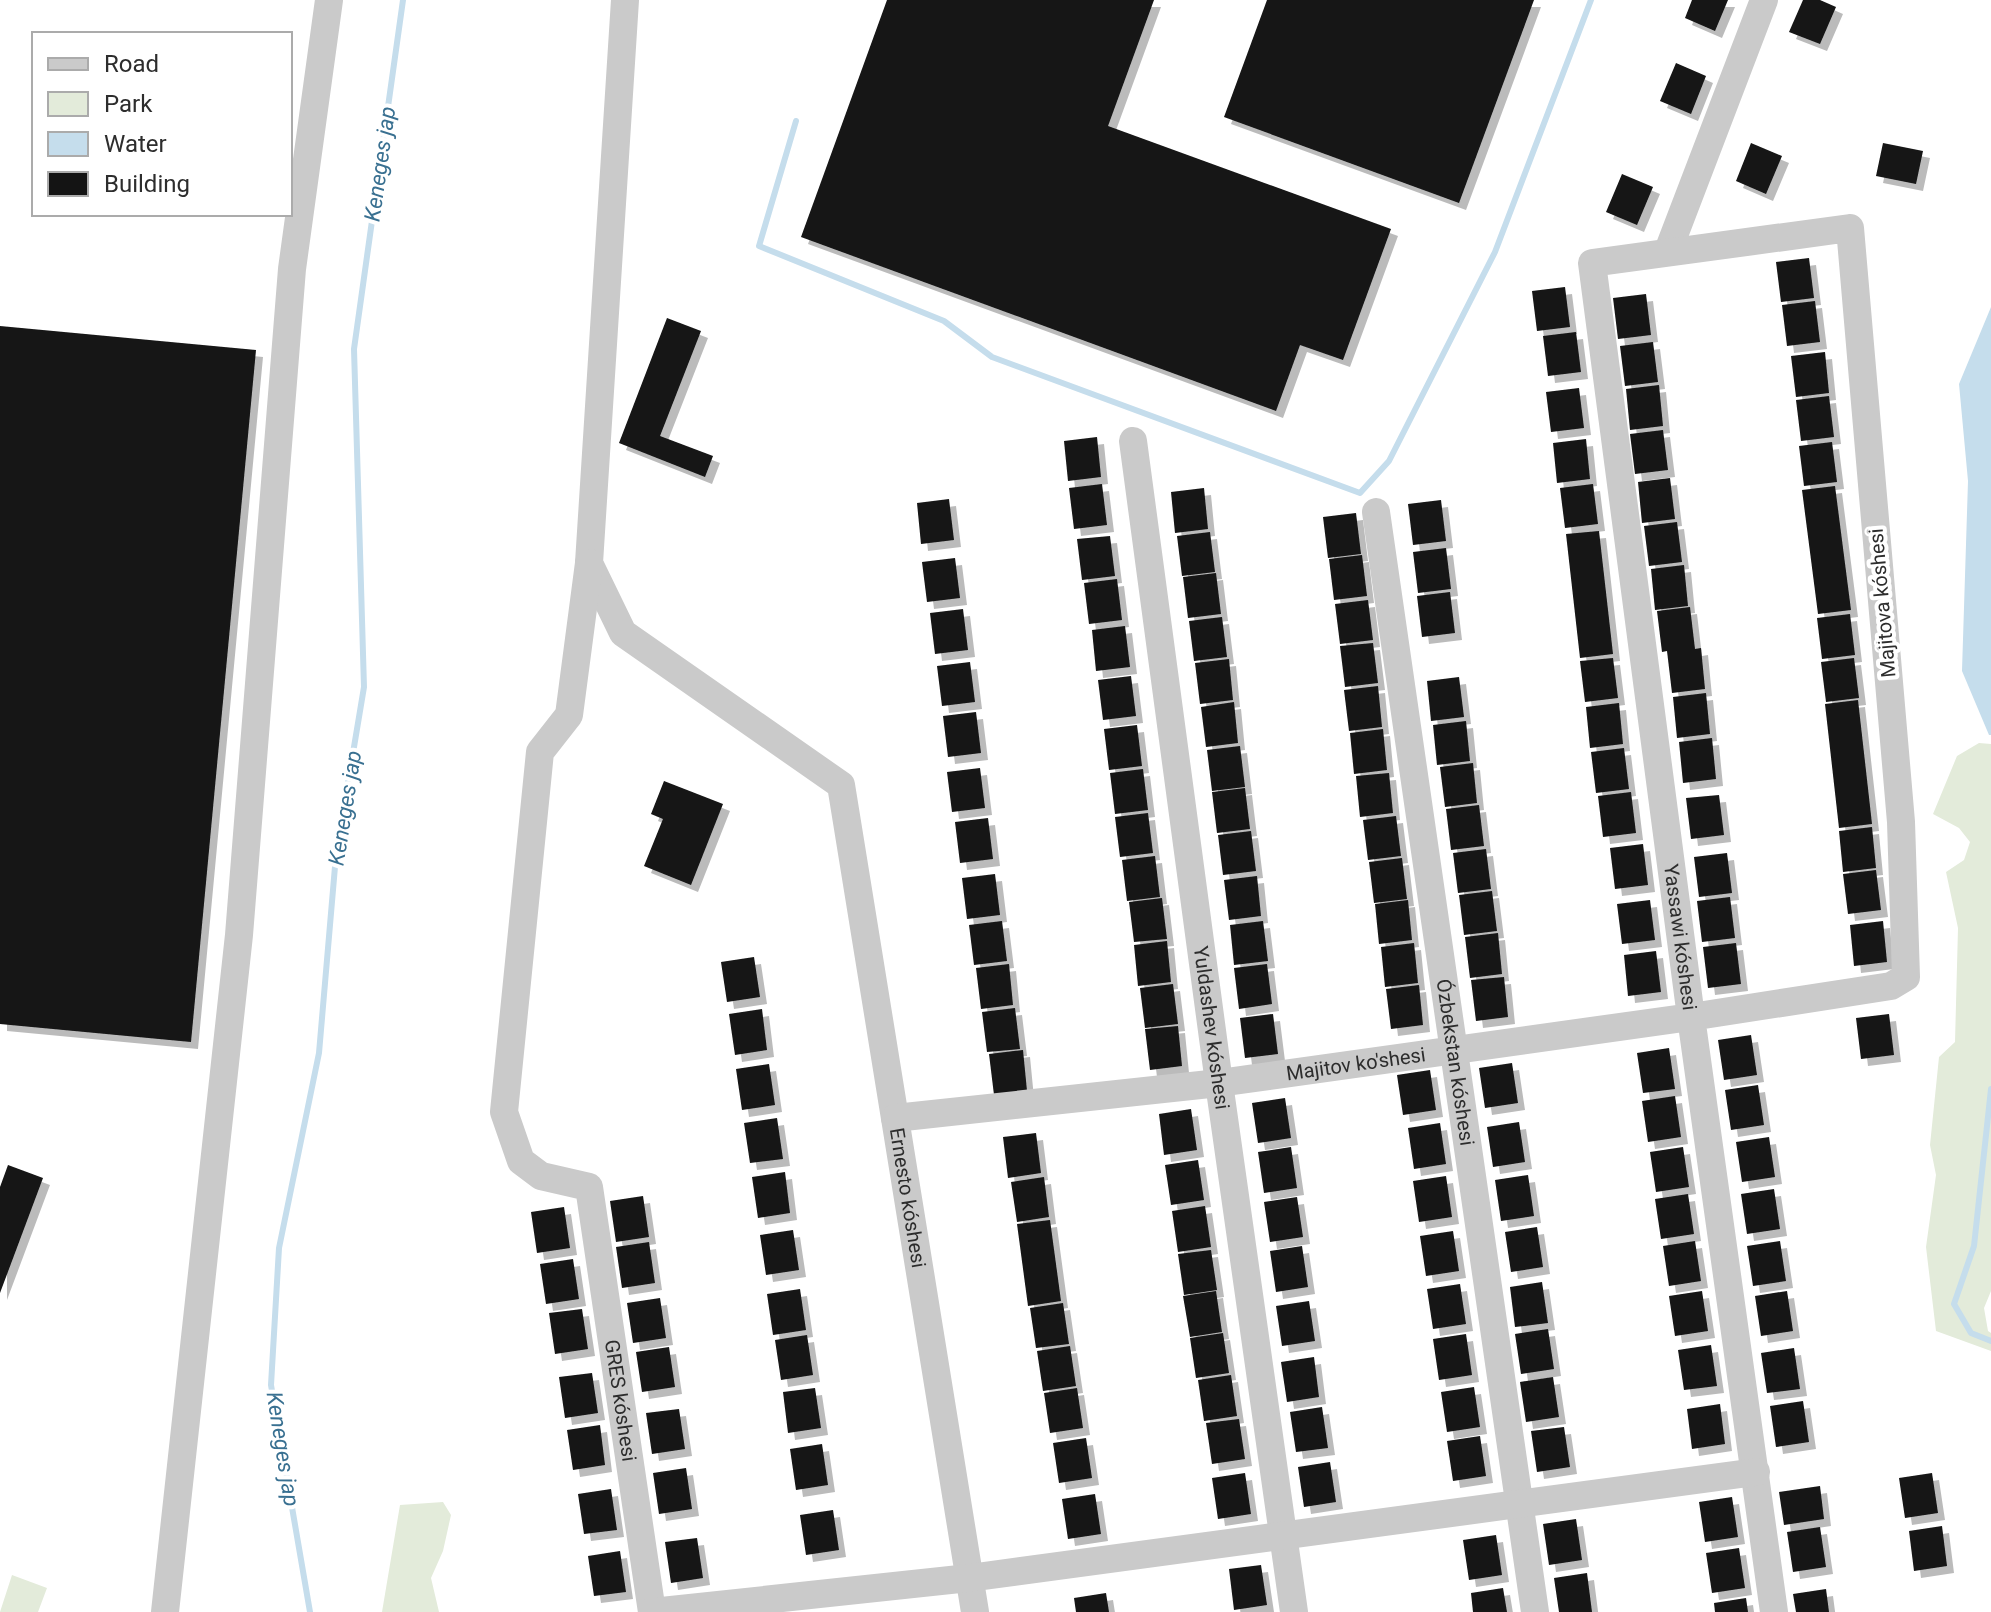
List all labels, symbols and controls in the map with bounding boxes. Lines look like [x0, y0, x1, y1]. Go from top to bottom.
legend [32, 32, 292, 216]
text: Road [104, 50, 159, 78]
text: Park [104, 90, 153, 118]
water label: Keneges jap [360, 105, 400, 223]
text: Water [104, 130, 167, 158]
text: Building [104, 170, 190, 198]
street label: Majitova kóshesi [1864, 527, 1900, 679]
water label: Keneges jap [324, 749, 366, 867]
street label: Yassawi kóshesi [1659, 863, 1702, 1012]
street label: Yuldashev kóshesi [1189, 944, 1235, 1111]
street label: Ózbekstan kóshesi [1432, 977, 1479, 1147]
street label: Majitov ko'shesi [1285, 1042, 1427, 1085]
street label: Ernesto kóshesi [885, 1126, 931, 1270]
street label: GRES kóshesi [600, 1338, 642, 1463]
water label: Keneges jap [262, 1390, 304, 1508]

